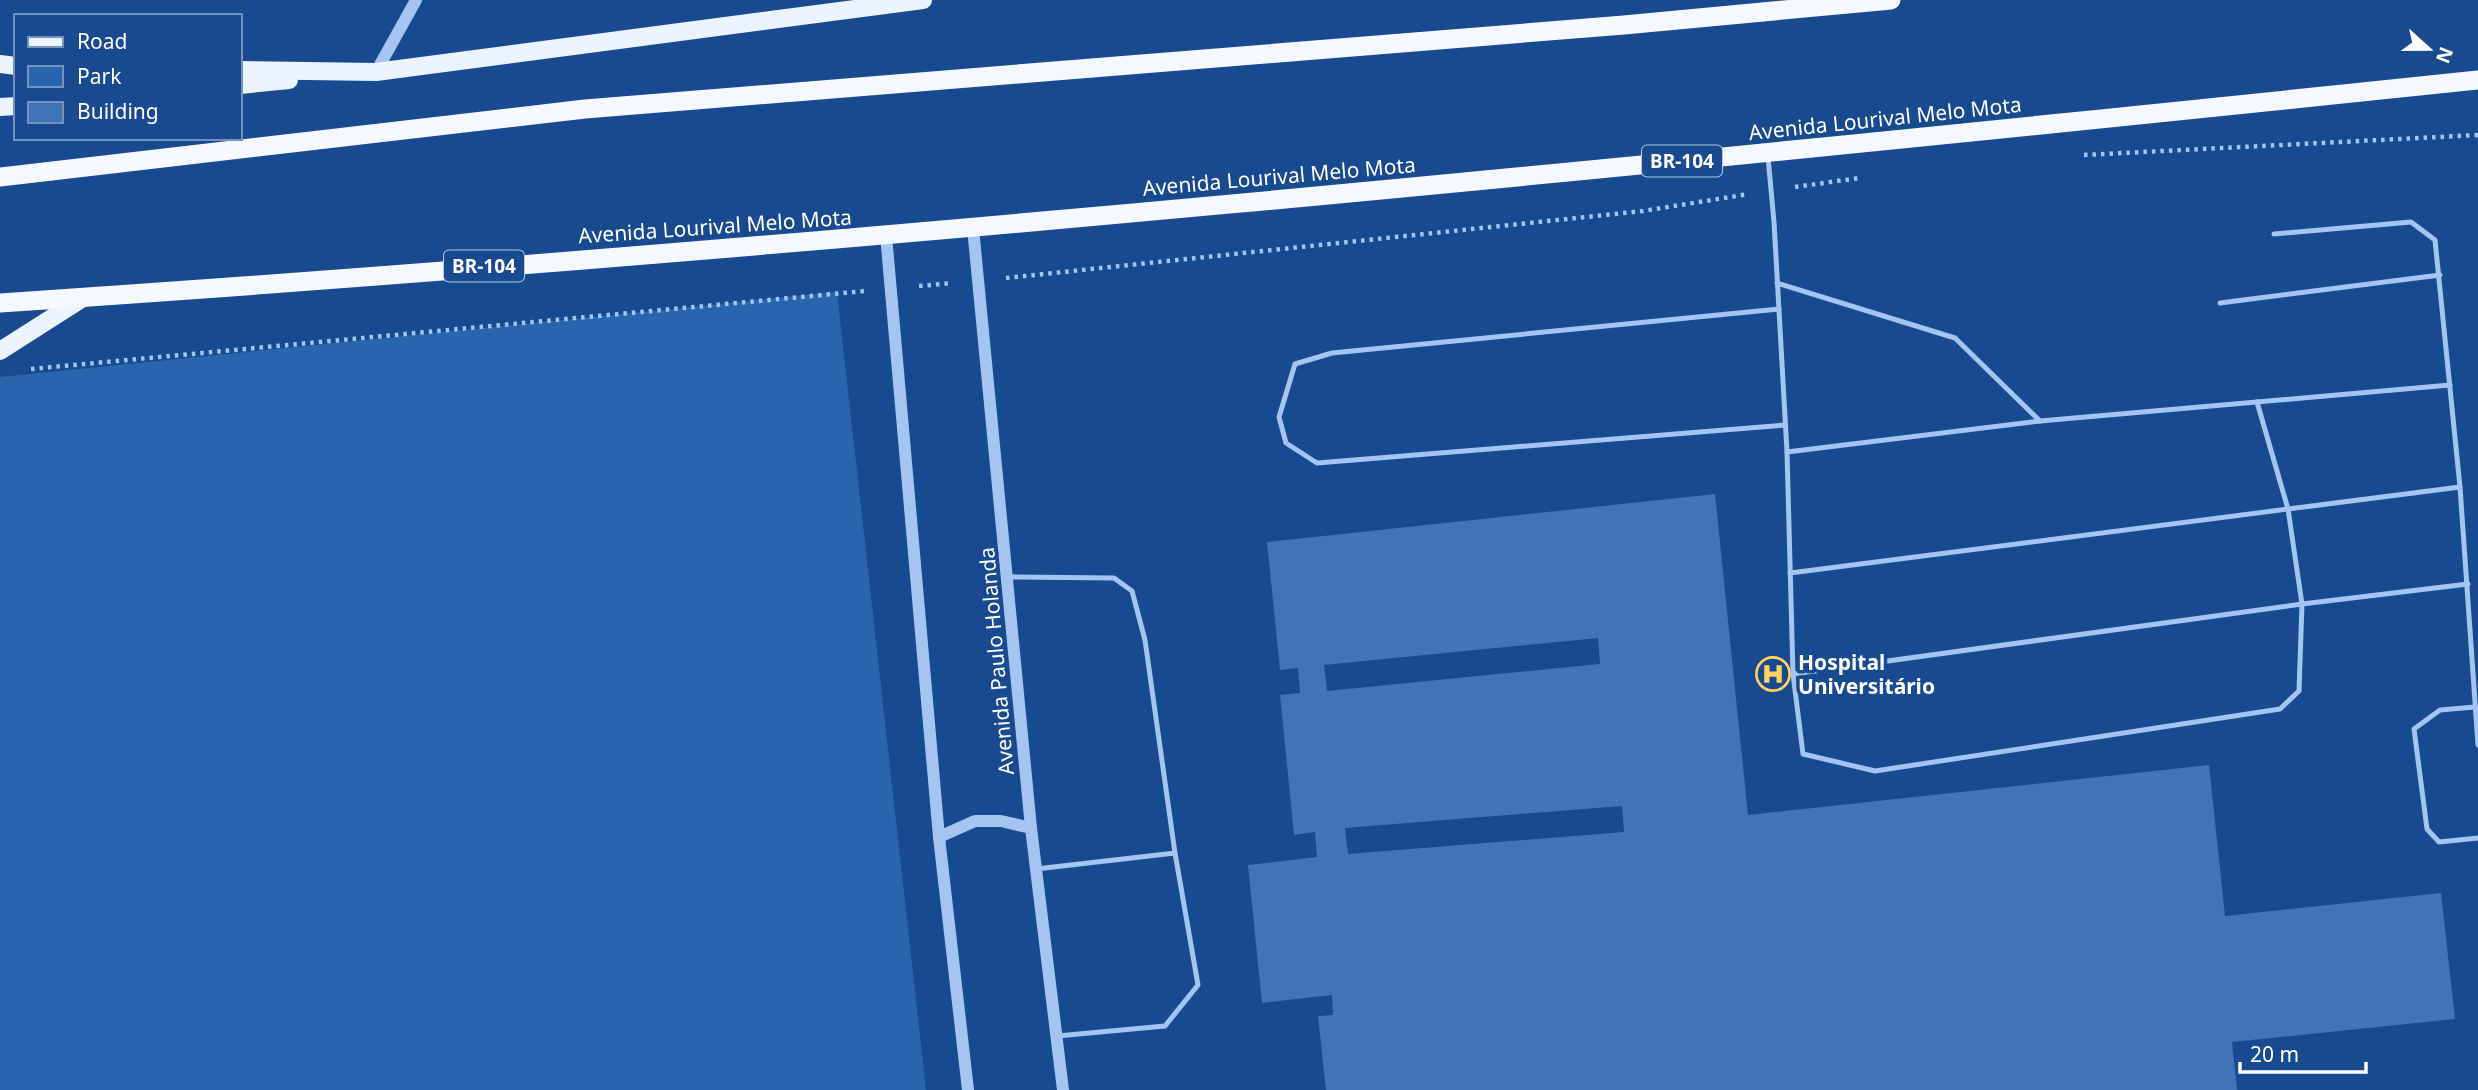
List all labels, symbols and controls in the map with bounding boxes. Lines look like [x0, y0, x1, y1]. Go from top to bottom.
legend [14, 14, 242, 140]
north arrow [2394, 14, 2464, 84]
text: Road [77, 27, 127, 55]
text: N [2430, 43, 2460, 67]
text: Park [77, 62, 122, 90]
street label: Avenida Lourival Melo Mota [1747, 90, 2023, 146]
text: Building [77, 97, 159, 125]
road number: BR-104 [1642, 146, 1722, 176]
street label: Avenida Lourival Melo Mota [1141, 150, 1417, 202]
street label: Avenida Lourival Melo Mota [577, 202, 853, 250]
road number: BR-104 [444, 250, 524, 282]
street label: Avenida Paulo Holanda [972, 546, 1020, 776]
place label: Hospital Universitário [1798, 648, 1935, 700]
hospital icon: Hospital Universitário [1754, 655, 1792, 693]
scale bar [2240, 1030, 2366, 1074]
text: 20 m [2250, 1040, 2299, 1068]

